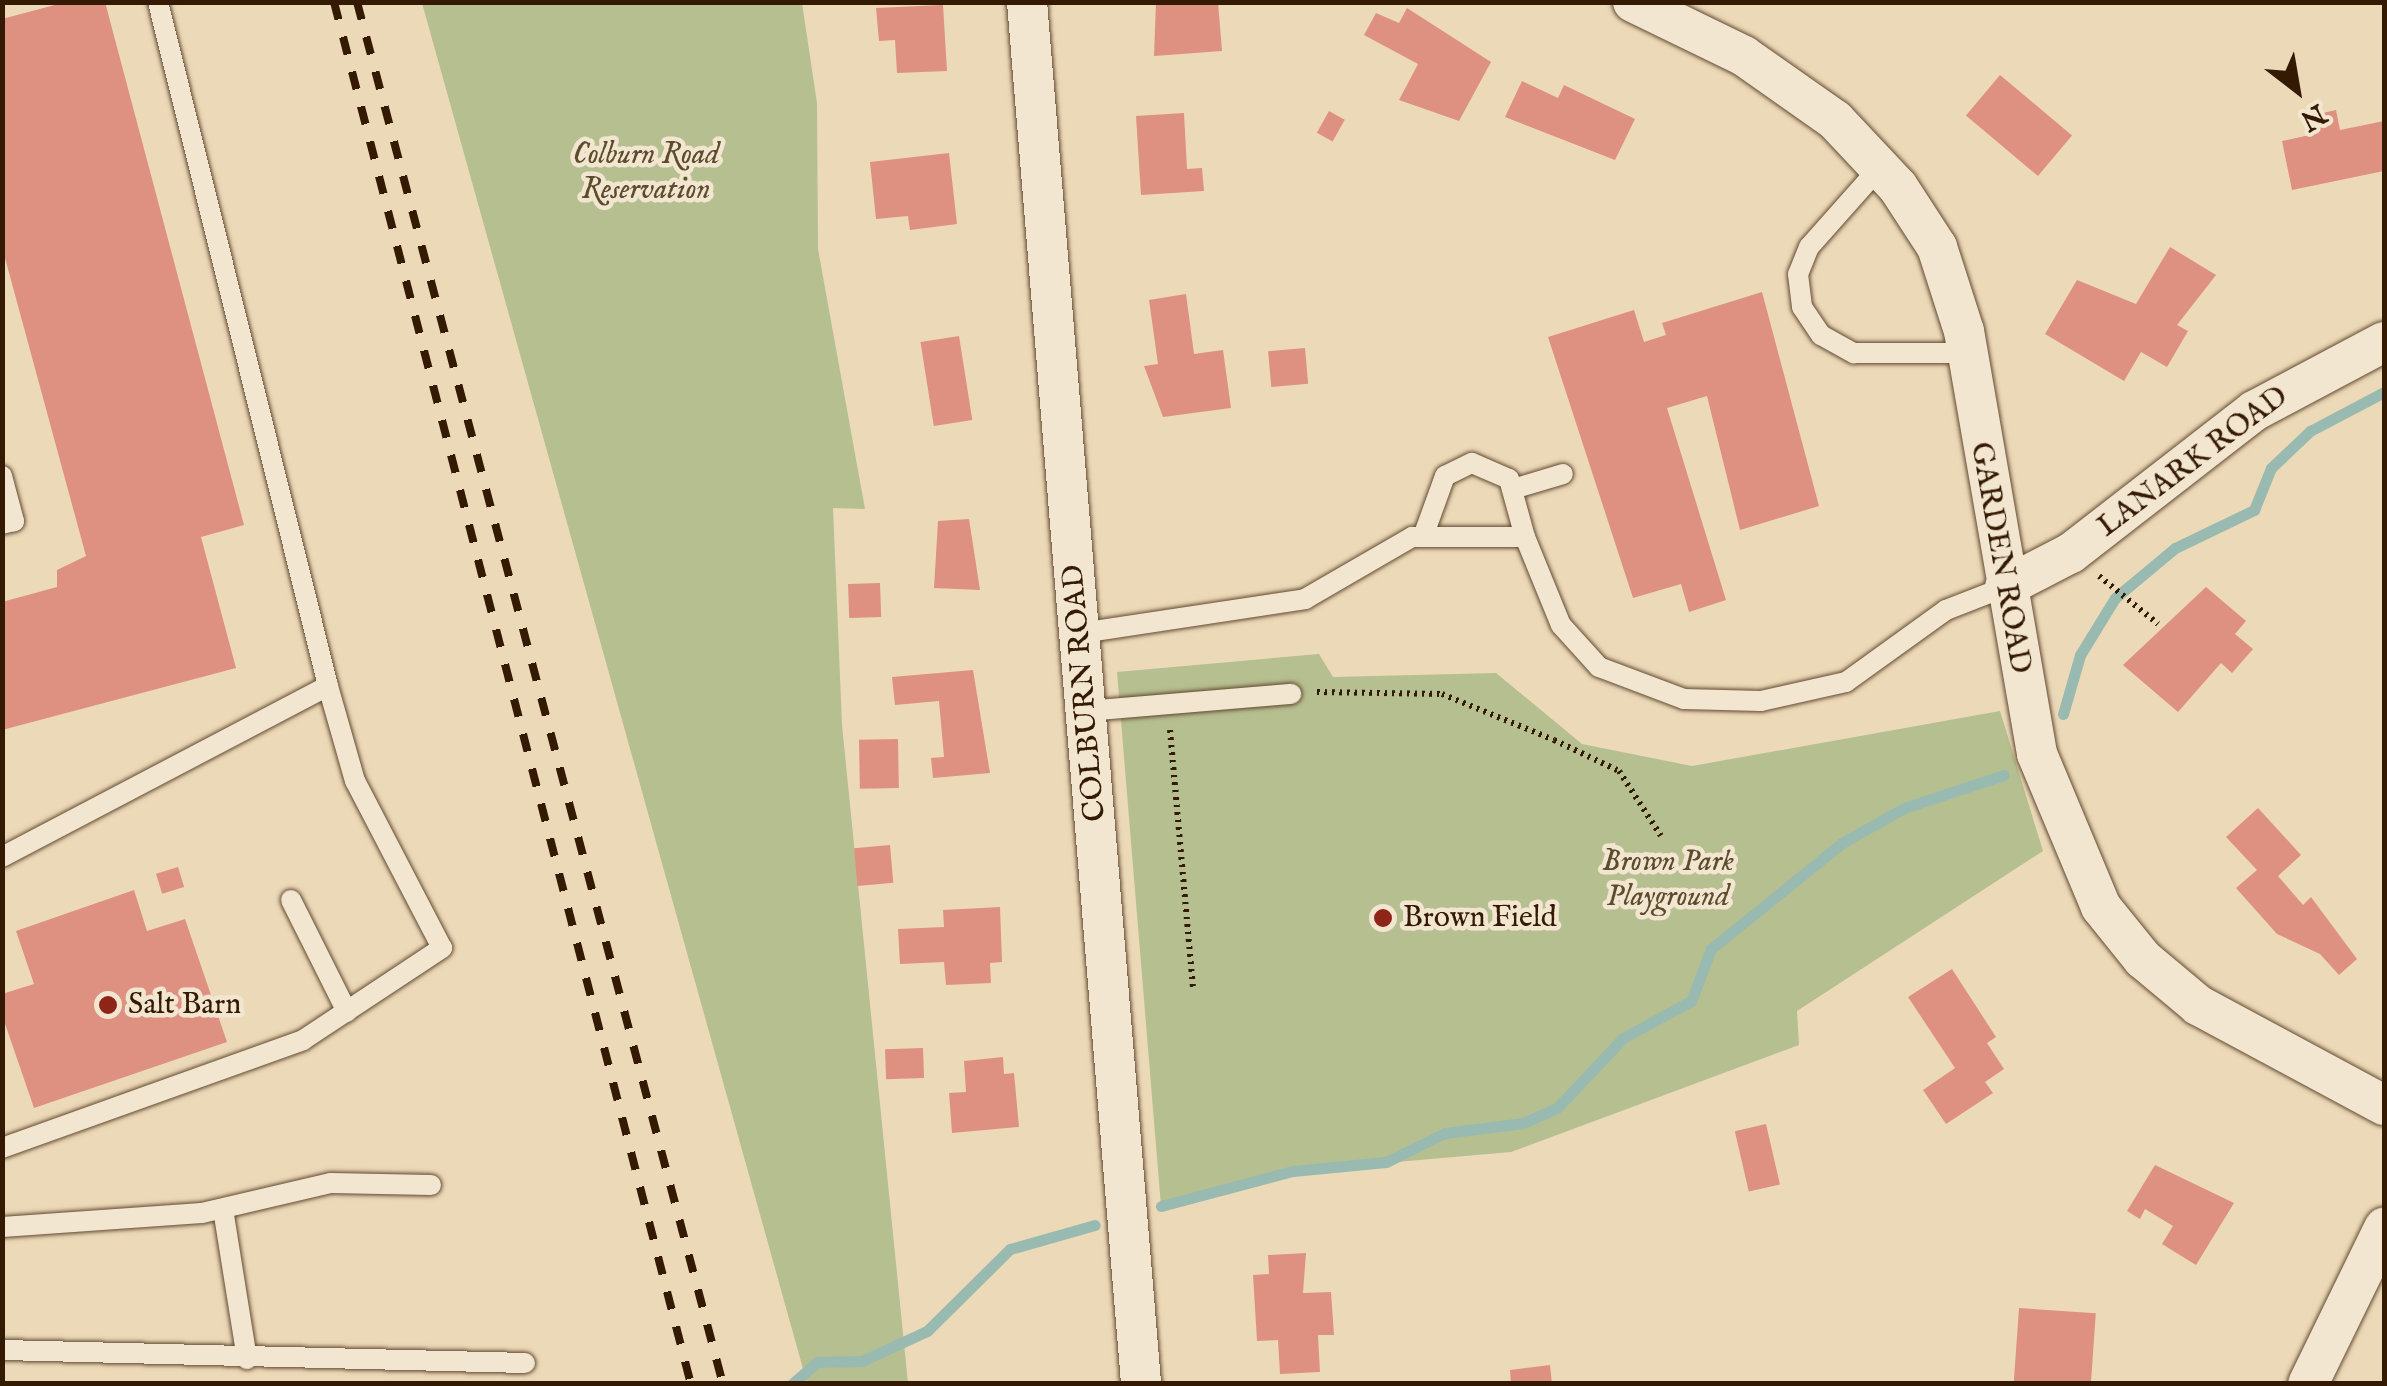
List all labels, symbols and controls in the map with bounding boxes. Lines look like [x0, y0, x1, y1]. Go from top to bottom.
north arrow [2247, 40, 2347, 140]
text: N [2293, 95, 2332, 137]
park label: Colburn Road Reservation [573, 137, 719, 208]
street label: LANARK ROAD [2091, 379, 2295, 545]
street label: GARDEN ROAD [1962, 439, 2038, 677]
street label: COLBURN ROAD [1056, 563, 1114, 823]
park label: Brown Park Playground [1602, 844, 1734, 914]
place label: Brown Field [1403, 900, 1557, 936]
marker: Brown Field [1372, 907, 1394, 929]
place label: Salt Barn [128, 987, 241, 1023]
marker: Salt Barn [97, 994, 119, 1016]

